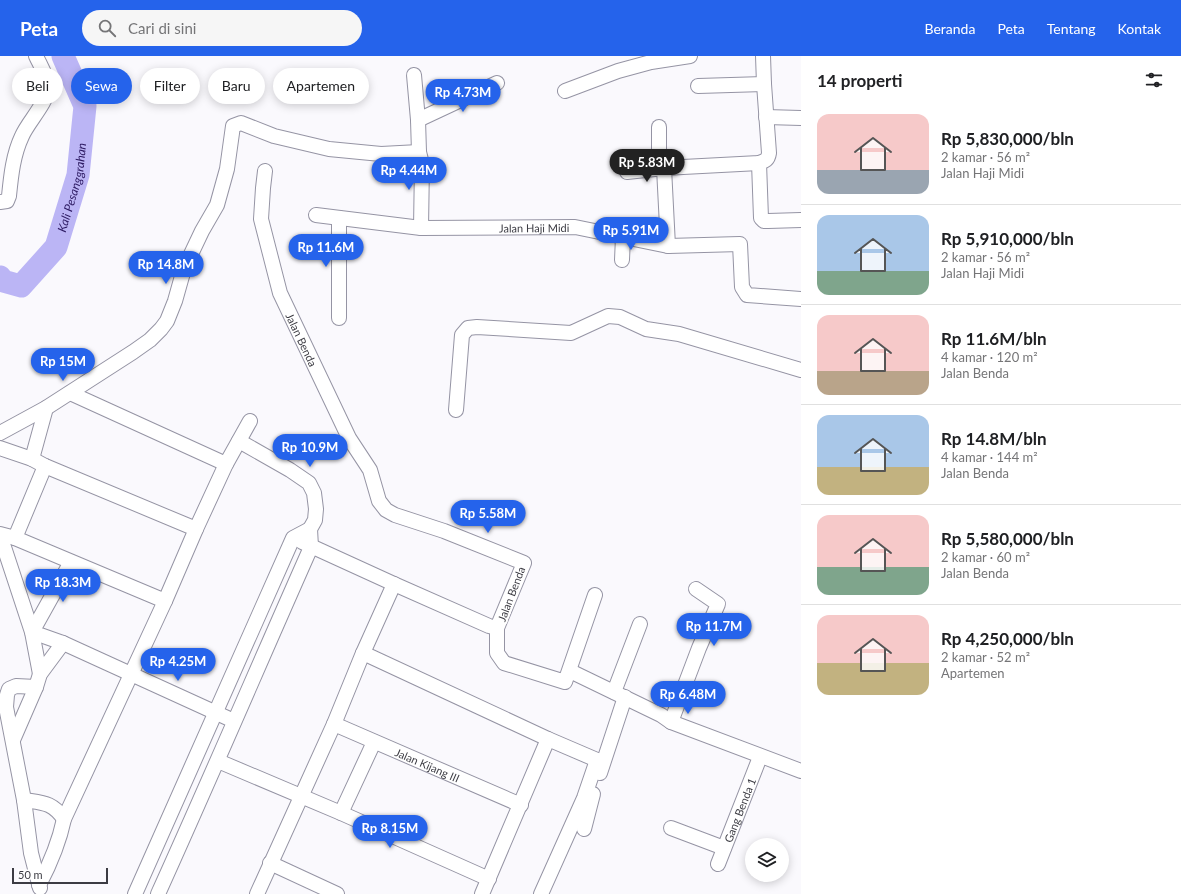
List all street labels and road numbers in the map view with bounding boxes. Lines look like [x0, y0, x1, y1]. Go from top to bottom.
street label: Jalan Haji Midi [499, 221, 570, 234]
street label: Jalan Benda [284, 311, 320, 368]
street label: Jalan Benda [495, 565, 527, 623]
street label: Jalan Kijang III [393, 745, 462, 784]
street label: Gang Benda 1 [721, 776, 758, 844]

